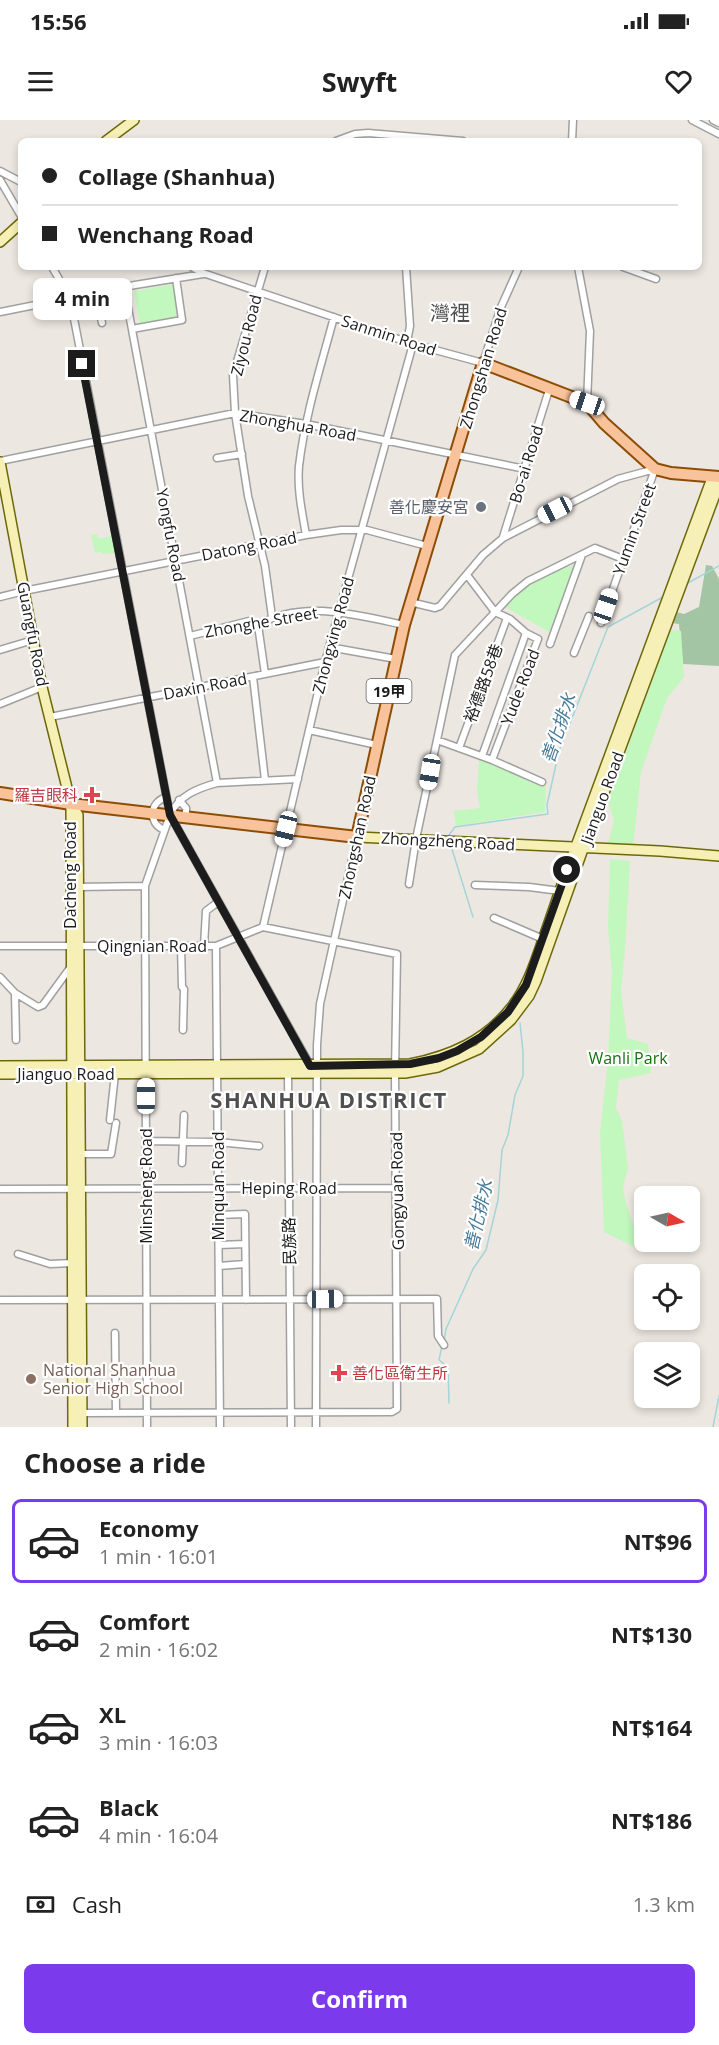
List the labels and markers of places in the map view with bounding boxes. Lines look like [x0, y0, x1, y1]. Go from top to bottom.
place label: 善化慶安宮 [389, 496, 469, 518]
marker: 善化慶安宮 [474, 500, 488, 514]
place label: 羅吉眼科 [14, 784, 78, 806]
marker: 羅吉眼科 [83, 786, 101, 804]
place label: National Shanhua Senior High School [43, 1359, 183, 1399]
place label: 善化區衛生所 [352, 1362, 448, 1384]
marker: 善化區衛生所 [330, 1364, 348, 1382]
marker: National Shanhua Senior High School [24, 1372, 38, 1386]

